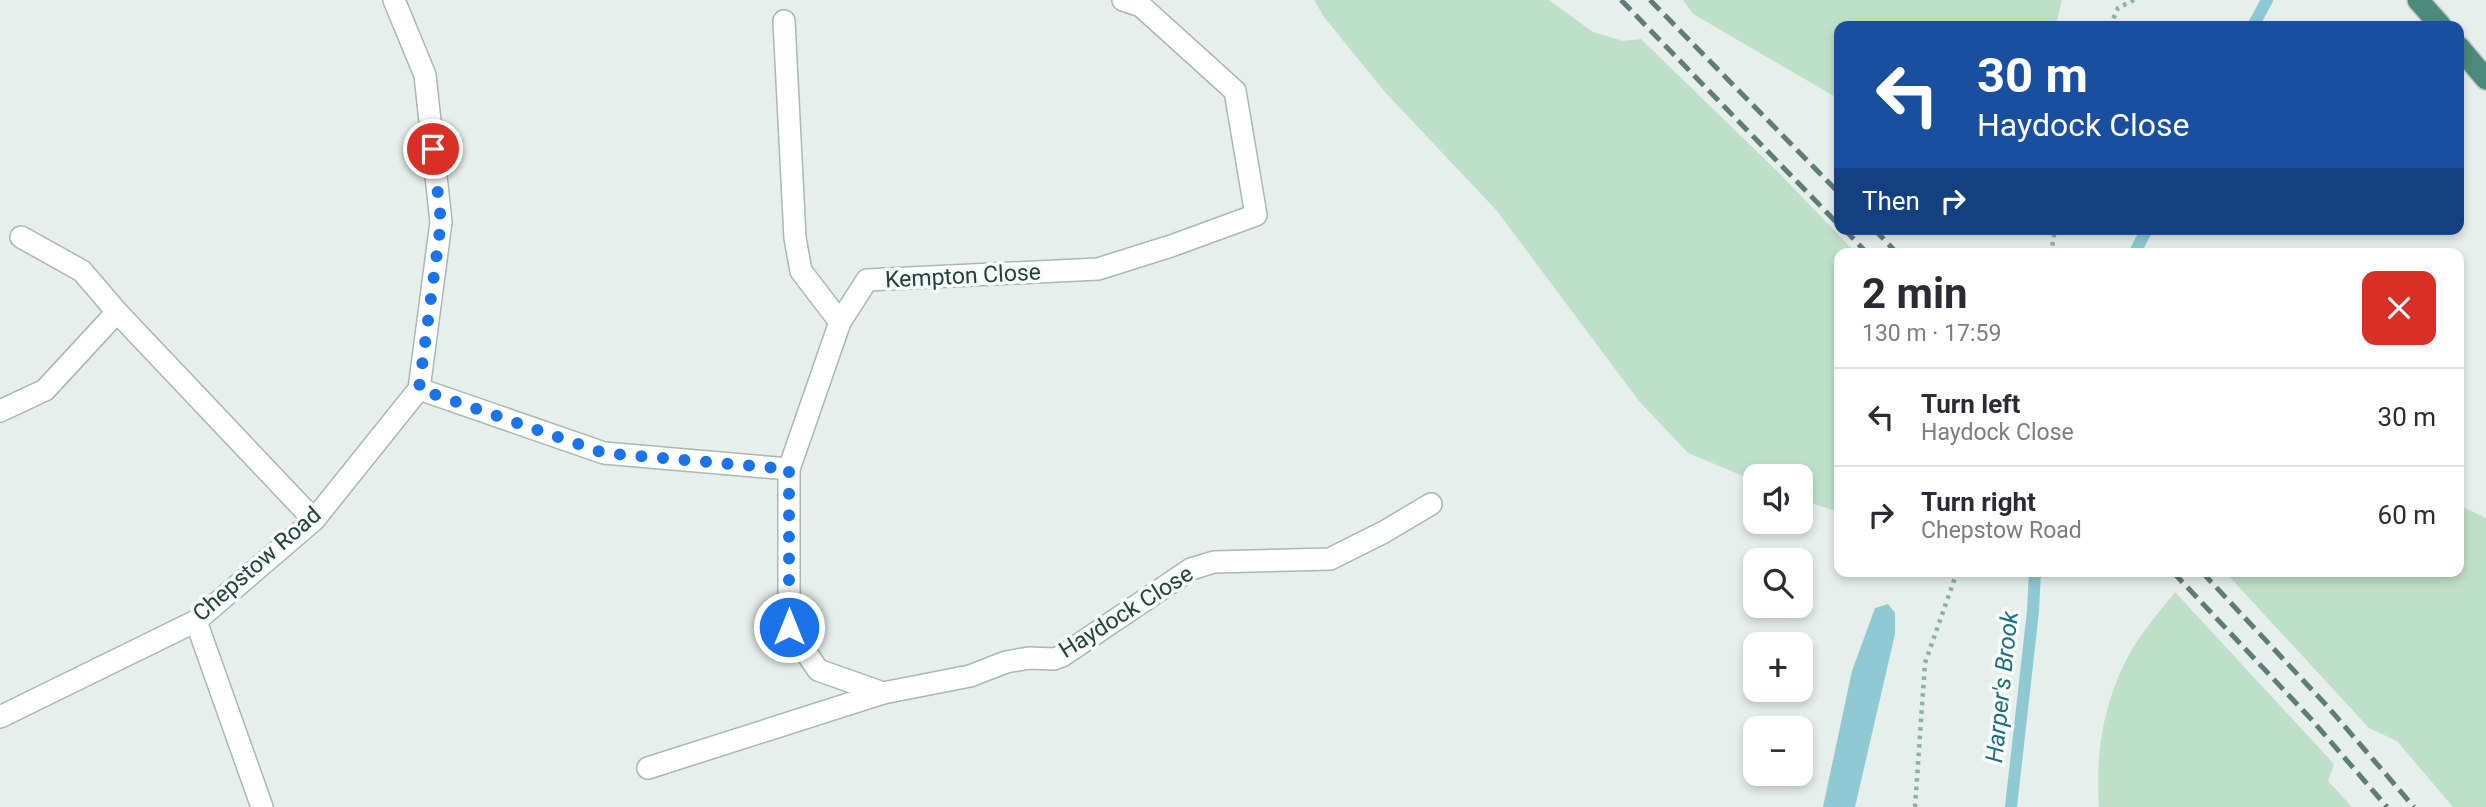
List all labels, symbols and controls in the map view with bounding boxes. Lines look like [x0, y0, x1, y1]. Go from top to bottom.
text: 30 m [1977, 47, 2088, 104]
icon: left [1862, 49, 1953, 140]
text: Haydock Close [1977, 106, 2189, 144]
pin [403, 119, 463, 179]
icon: arrive [414, 130, 452, 168]
icon: right [1934, 182, 1972, 220]
text: Then [1862, 186, 1920, 216]
street label: Kempton Close [884, 258, 1042, 294]
text: 2 min [1862, 269, 1968, 318]
button: close [2362, 271, 2436, 345]
text: 130 m · 17:59 [1862, 320, 2001, 347]
text: Turn left [1921, 389, 2020, 419]
icon: left [1862, 398, 1900, 436]
text: 30 m [2378, 402, 2436, 432]
text: Haydock Close [1921, 419, 2074, 446]
map controls [1743, 464, 1813, 786]
button: sound [1743, 464, 1813, 534]
text: Turn right [1921, 487, 2036, 517]
icon: right [1862, 496, 1900, 534]
text: 60 m [2378, 500, 2436, 530]
street label: Chepstow Road [187, 501, 327, 627]
text: Chepstow Road [1921, 517, 2082, 544]
button: search [1743, 548, 1813, 618]
street label: Haydock Close [1054, 560, 1198, 664]
position arrow [752, 590, 826, 664]
water label: Harper's Brook [1980, 609, 2024, 764]
button: + [1743, 632, 1813, 702]
button: − [1743, 716, 1813, 786]

